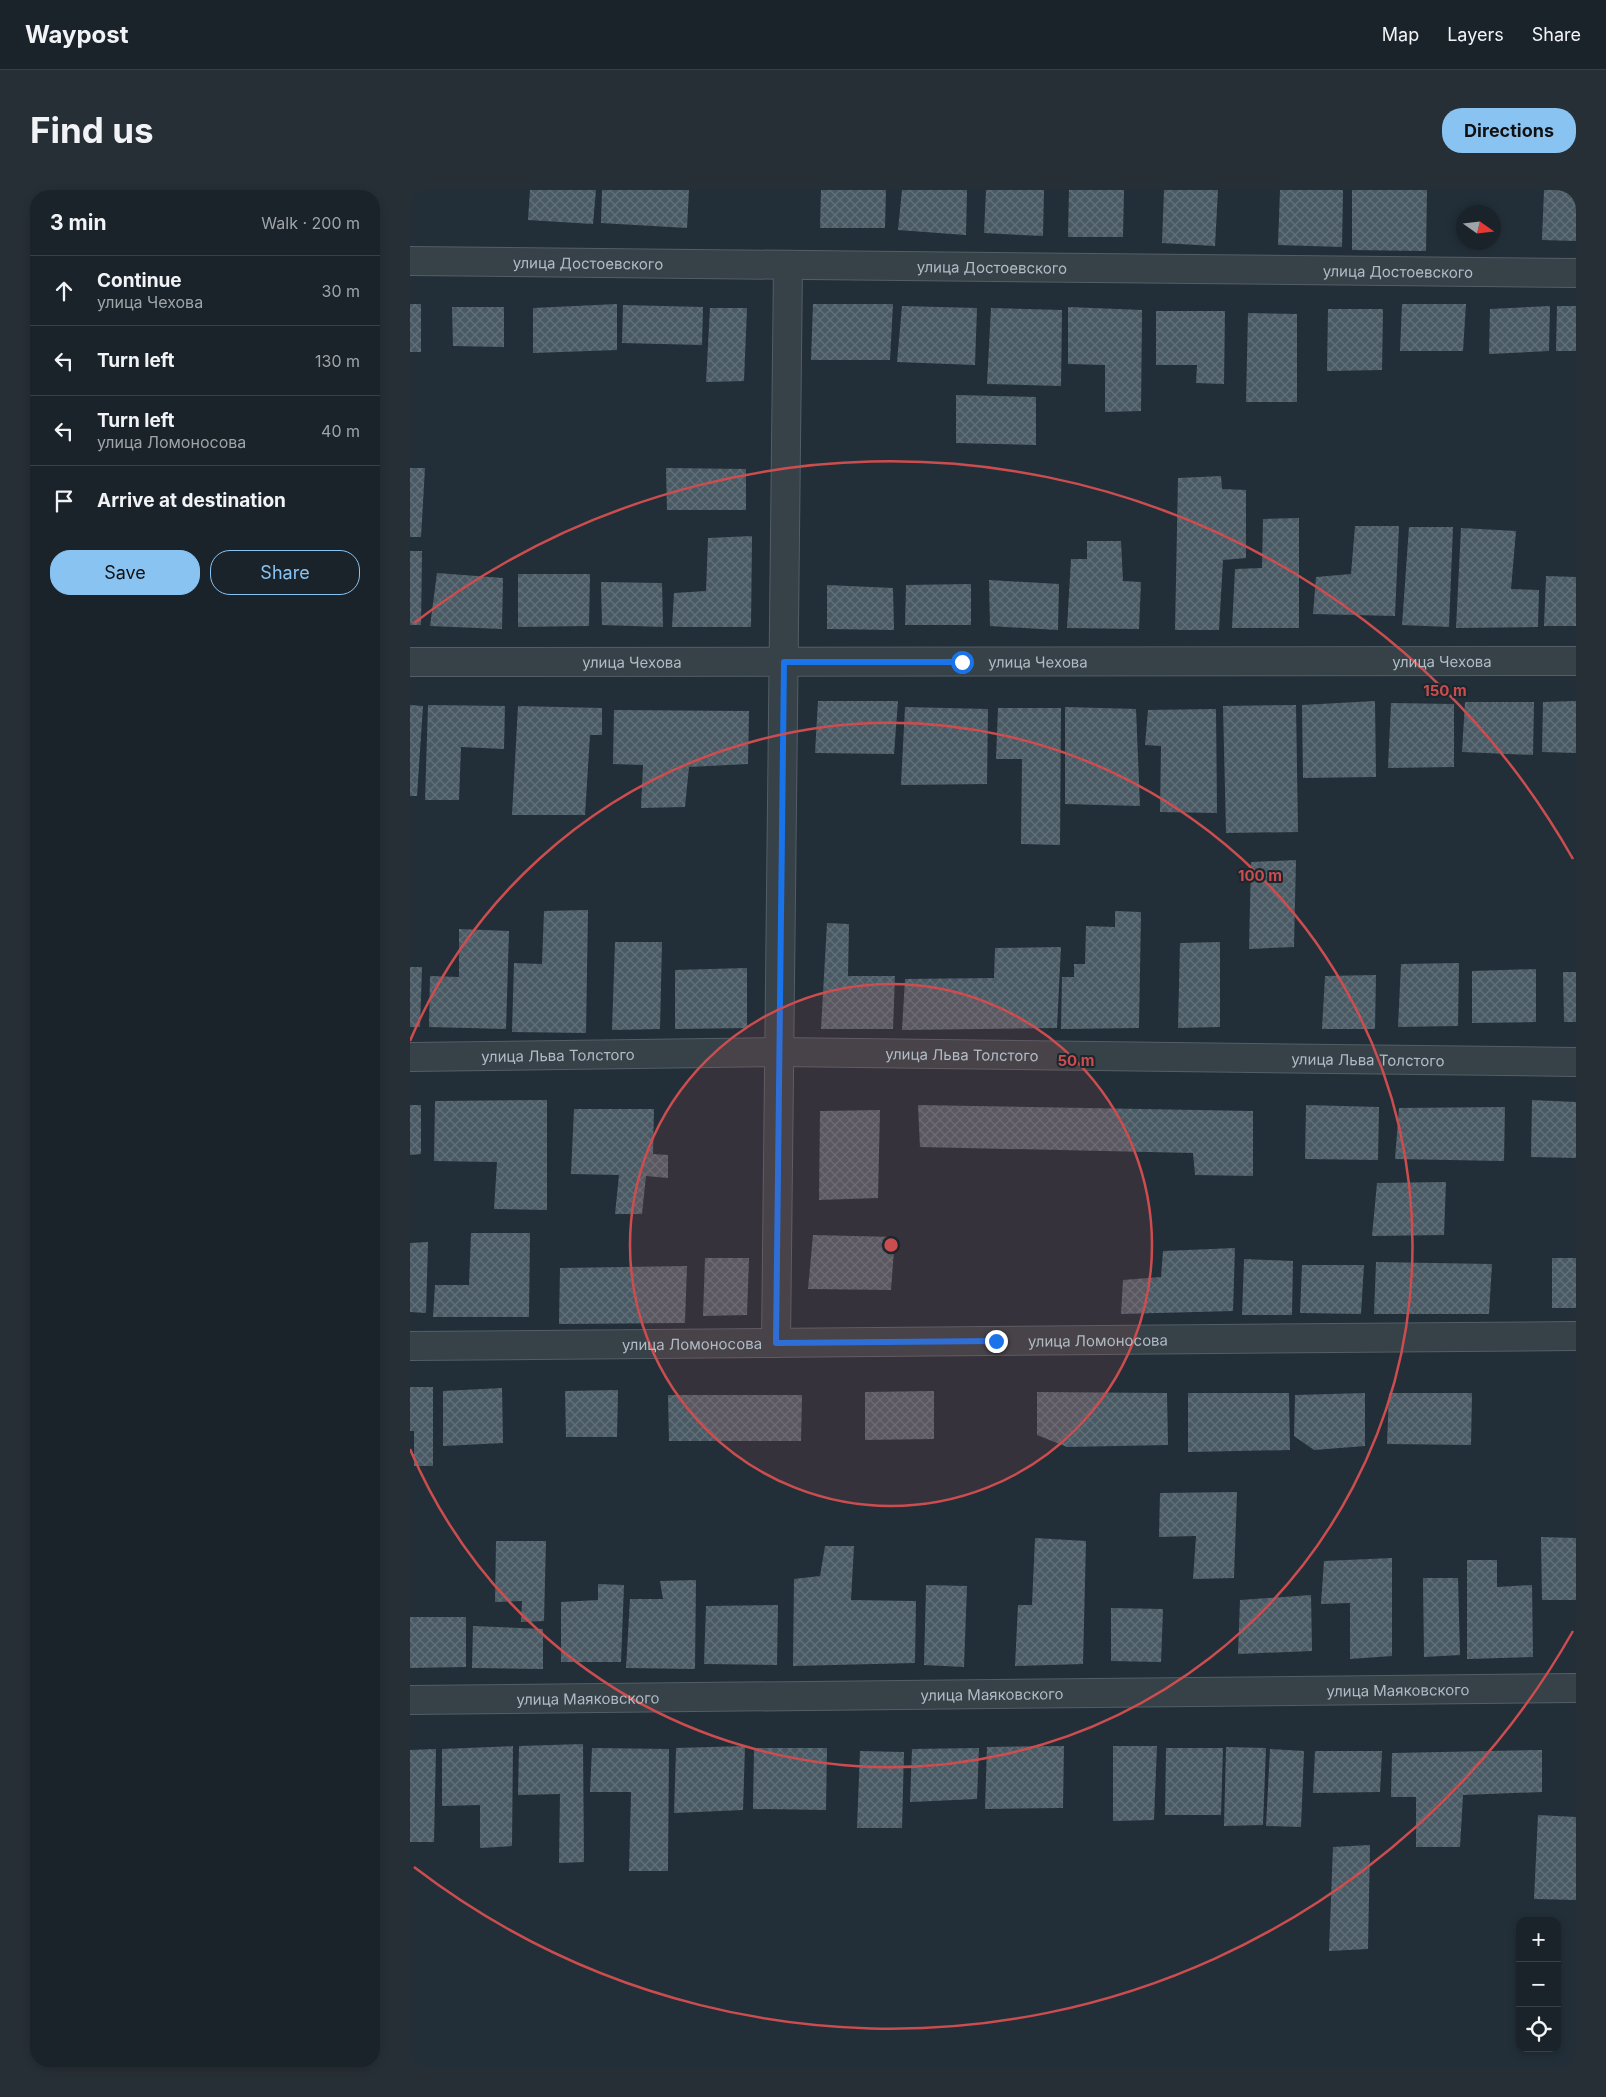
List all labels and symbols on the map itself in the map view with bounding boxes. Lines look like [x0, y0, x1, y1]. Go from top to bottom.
north arrow [1456, 205, 1501, 250]
street label: улица Достоевского [513, 253, 663, 273]
street label: улица Достоевского [917, 257, 1067, 277]
street label: улица Достоевского [1323, 261, 1473, 281]
route start [951, 651, 974, 674]
street label: улица Чехова [582, 652, 682, 671]
street label: улица Чехова [988, 652, 1088, 671]
street label: улица Чехова [1392, 652, 1492, 671]
text: 150 m [1423, 681, 1467, 700]
text: 100 m [1238, 866, 1282, 885]
street label: улица Льва Толстого [481, 1044, 635, 1066]
street label: улица Льва Толстого [885, 1044, 1039, 1065]
street label: улица Льва Толстого [1291, 1049, 1445, 1070]
text: 50 m [1058, 1051, 1094, 1070]
centre of rings [882, 1236, 900, 1254]
route end [985, 1330, 1008, 1353]
street label: улица Ломоносова [1028, 1330, 1168, 1350]
street label: улица Ломоносова [622, 1333, 762, 1354]
street label: улица Маяковского [1326, 1680, 1470, 1700]
street label: улица Маяковского [920, 1684, 1064, 1704]
street label: улица Маяковского [516, 1688, 660, 1708]

